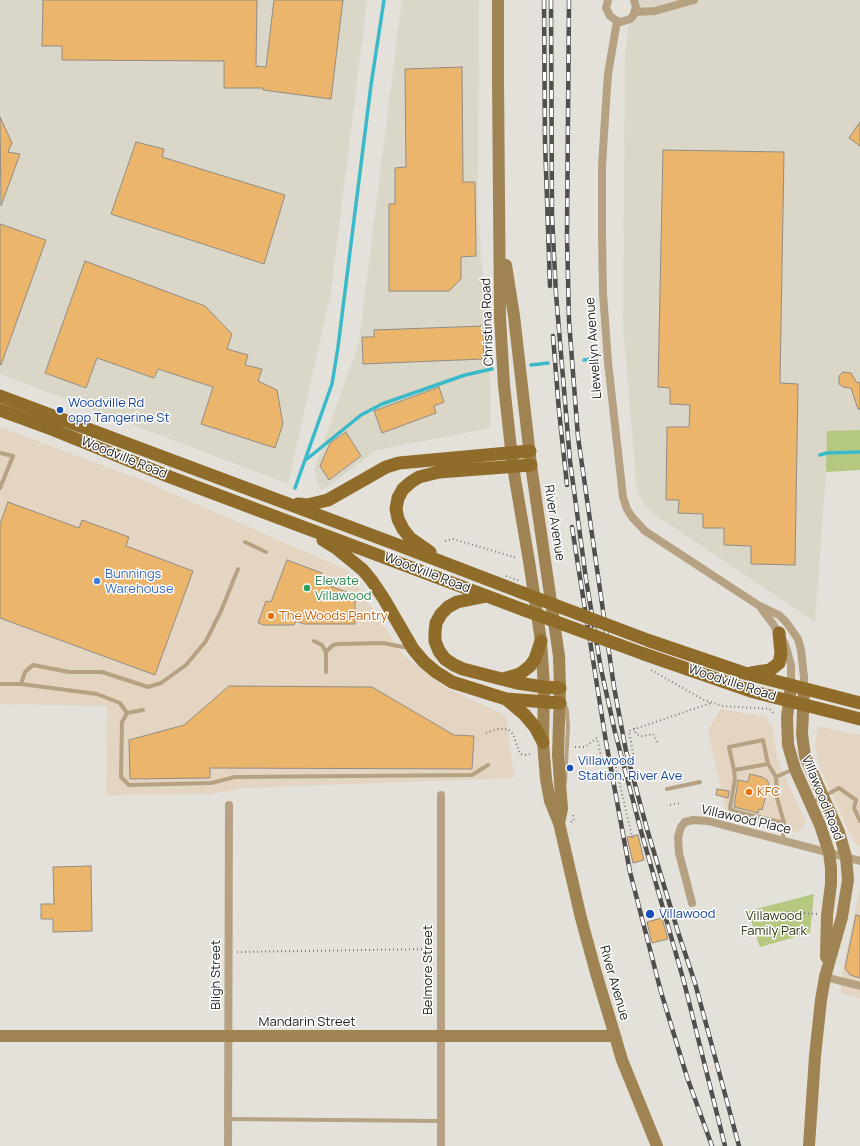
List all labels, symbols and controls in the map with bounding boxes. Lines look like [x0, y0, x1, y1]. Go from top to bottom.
street label: Christina Road [479, 278, 497, 366]
street label: Llewellyn Avenue [583, 297, 605, 399]
place label: Woodville Rd opp Tangerine St [68, 395, 170, 426]
marker: Woodville Rd opp Tangerine St [55, 405, 65, 415]
street label: Woodville Road [79, 434, 169, 482]
street label: River Avenue [540, 484, 568, 562]
street label: Woodville Road [382, 549, 472, 597]
place label: Bunnings Warehouse [105, 566, 174, 597]
place label: Elevate Villawood [315, 573, 371, 604]
marker: Bunnings Warehouse [92, 576, 102, 586]
marker: Elevate Villawood [302, 583, 312, 593]
place label: The Woods Pantry [279, 608, 388, 624]
marker: The Woods Pantry [266, 611, 276, 621]
street label: Woodville Road [686, 661, 778, 705]
place label: Villawood Station, River Ave [578, 753, 682, 784]
street label: Villawood Road [798, 753, 846, 843]
marker: Villawood Station, River Ave [565, 763, 575, 773]
place label: KFC [757, 784, 781, 800]
marker: KFC [744, 787, 754, 797]
street label: Villawood Place [700, 802, 792, 838]
place label: Villawood [659, 906, 715, 922]
marker: Villawood [644, 908, 656, 920]
park label: Villawood Family Park [741, 908, 807, 939]
street label: Belmore Street [420, 925, 436, 1015]
street label: Bligh Street [208, 940, 224, 1010]
street label: River Avenue [596, 944, 632, 1022]
street label: Mandarin Street [259, 1014, 355, 1030]

